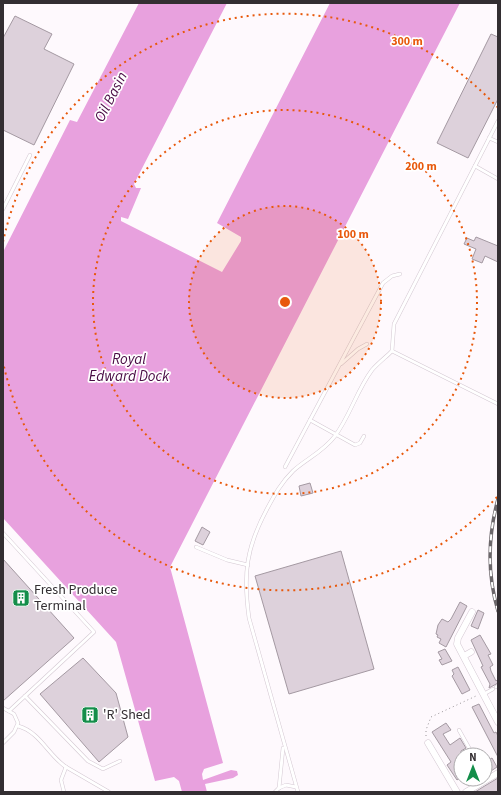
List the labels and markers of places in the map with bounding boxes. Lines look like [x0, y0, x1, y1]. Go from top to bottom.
centre of rings [278, 295, 292, 309]
place label: Fresh Produce Terminal [34, 580, 117, 616]
building icon: Fresh Produce Terminal [11, 588, 31, 608]
building icon: 'R' Shed [80, 705, 100, 725]
place label: 'R' Shed [103, 705, 151, 725]

